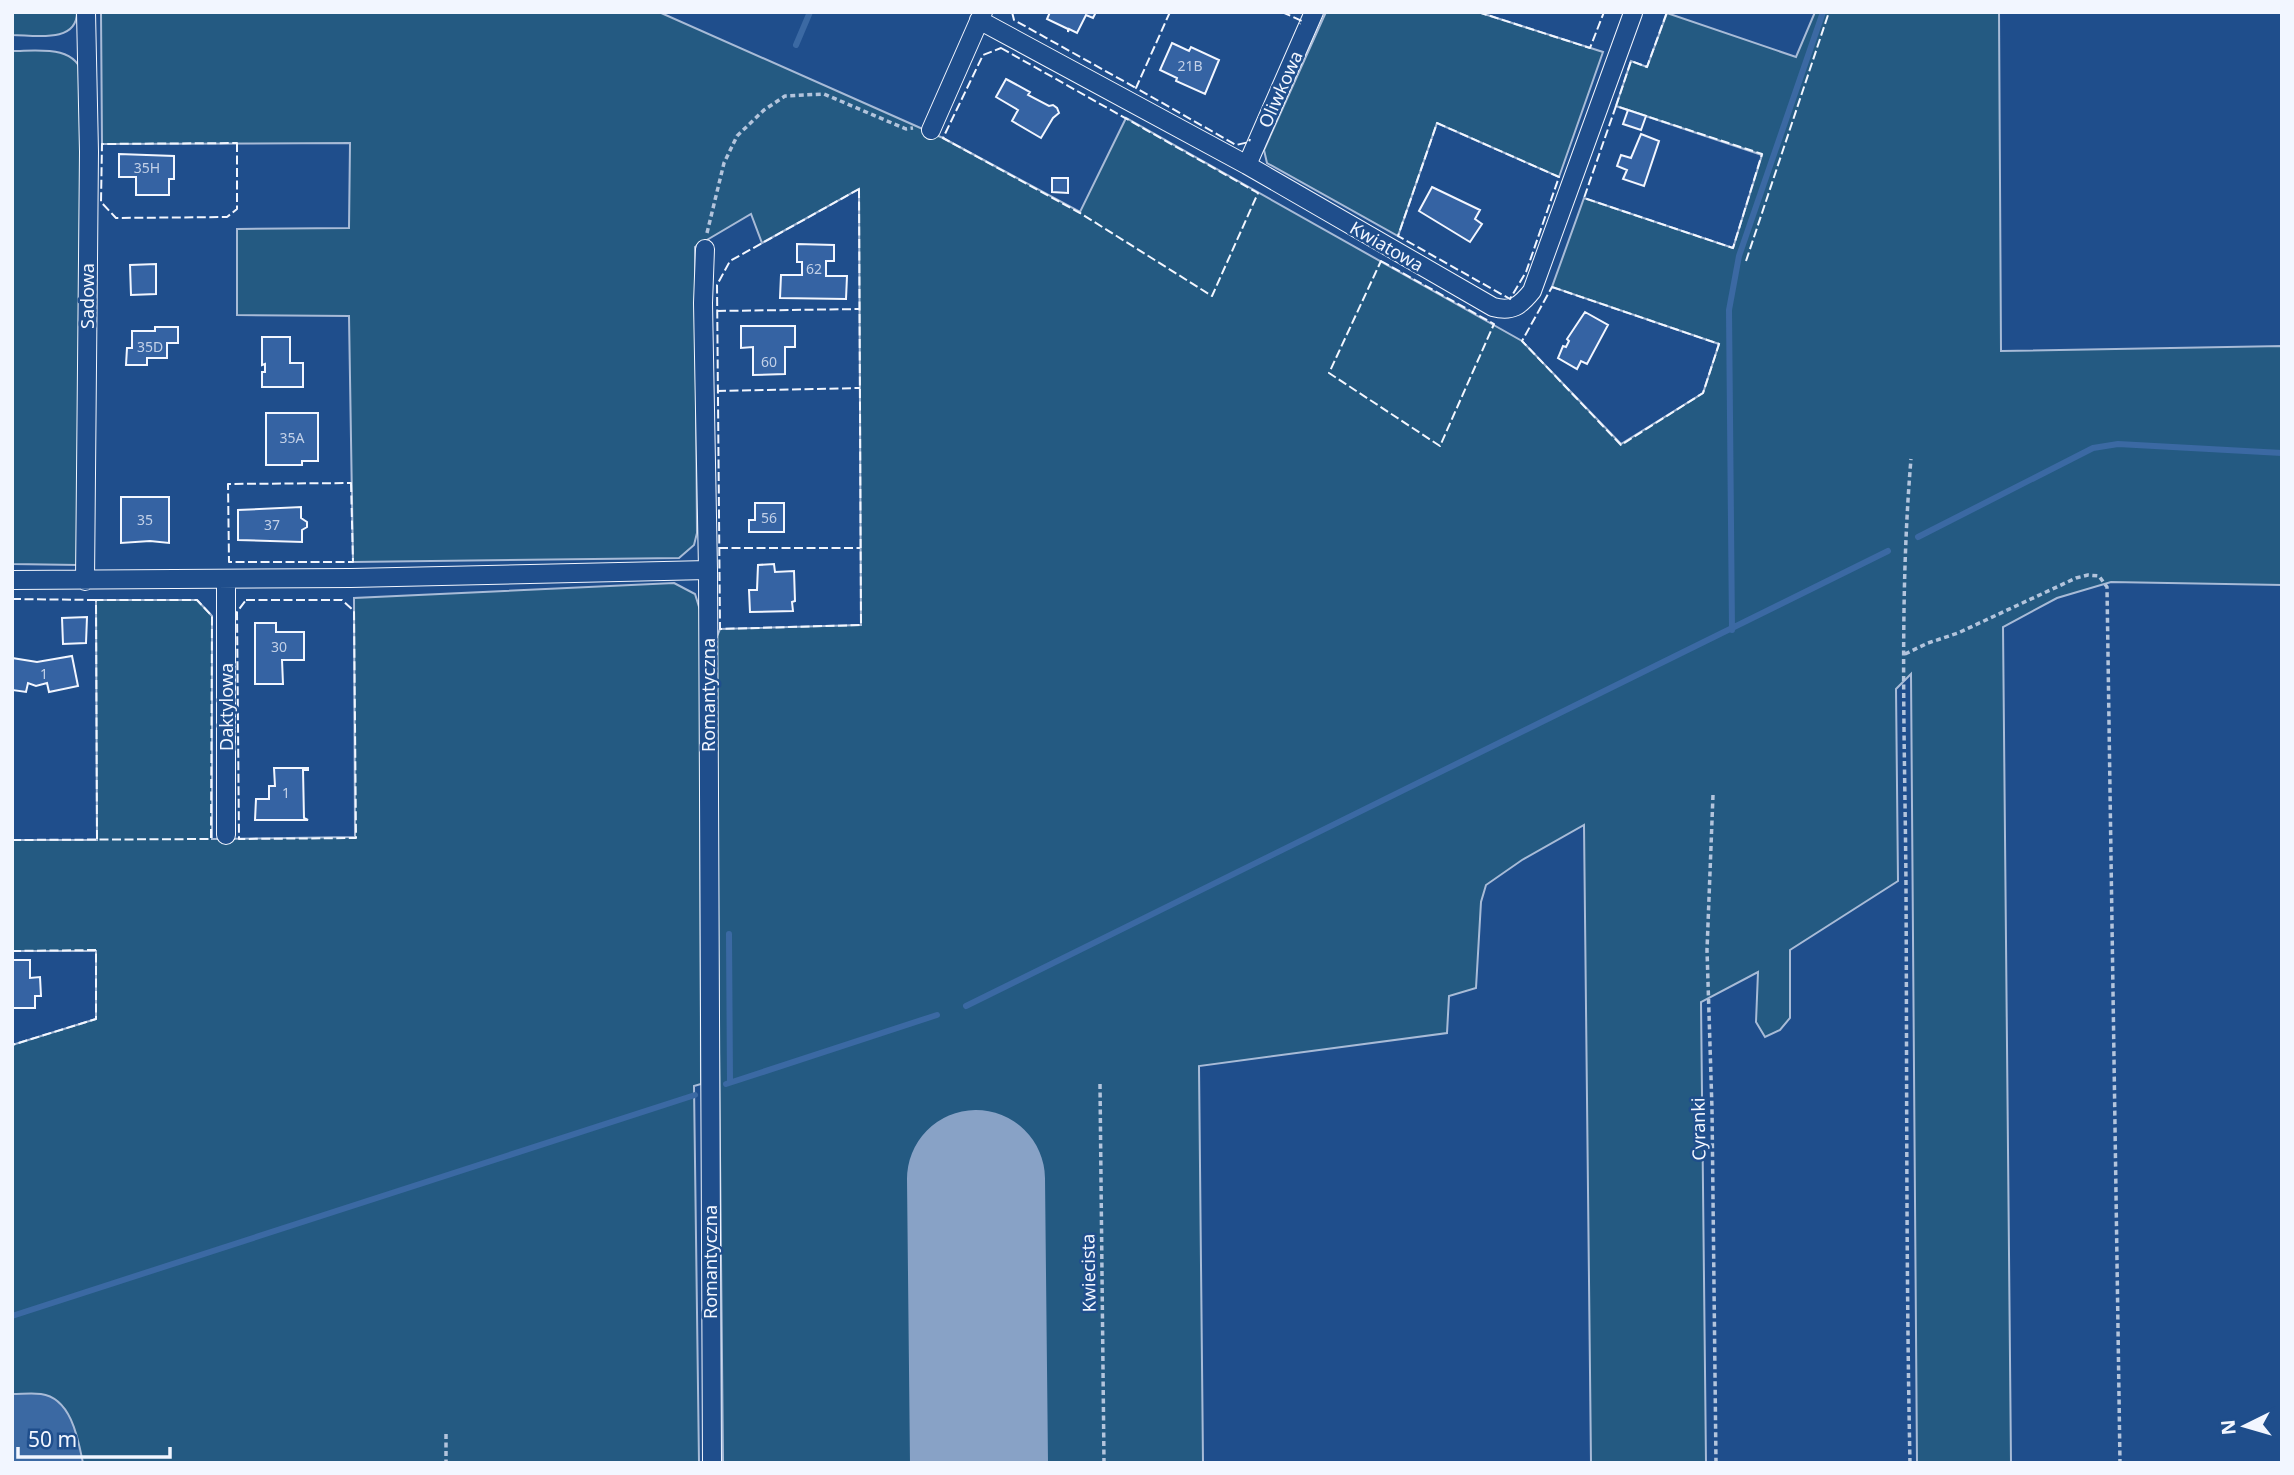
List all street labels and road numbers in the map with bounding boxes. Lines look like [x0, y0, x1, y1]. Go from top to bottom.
street label: Oliwkowa [1252, 47, 1308, 131]
street label: Kwiatowa [1346, 215, 1428, 277]
street label: Sadowa [75, 263, 99, 329]
street label: Romantyczna [696, 638, 720, 752]
street label: Daktylowa [214, 663, 238, 751]
street label: Cyranki [1685, 1097, 1711, 1161]
street label: Romantyczna [698, 1205, 722, 1319]
street label: Kwiecista [1075, 1233, 1101, 1313]

